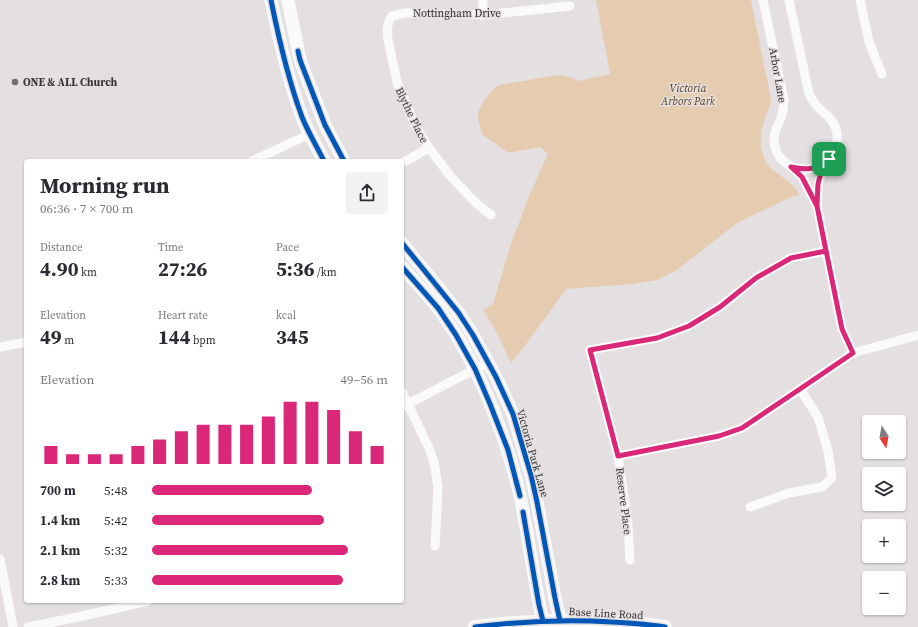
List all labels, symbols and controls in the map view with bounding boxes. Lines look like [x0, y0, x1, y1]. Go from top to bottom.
street label: Nottingham Drive [413, 6, 501, 21]
street label: Arbor Lane [765, 46, 790, 104]
place label: ONE & ALL Church [23, 75, 118, 90]
marker: ONE & ALL Church [10, 77, 20, 87]
park label: Victoria Arbors Park [660, 81, 716, 109]
street label: Blythe Place [392, 85, 432, 146]
pin [812, 142, 846, 176]
icon: arrive [818, 148, 840, 170]
text: Morning run [40, 170, 170, 200]
button: share [346, 172, 388, 214]
text: 06:36 · 7 × 700 m [40, 200, 134, 217]
text: Distance [40, 240, 83, 255]
text: Time [158, 240, 183, 255]
text: Pace [276, 240, 299, 255]
text: 4.90 [40, 255, 79, 283]
text: 27:26 [158, 255, 207, 283]
text: 5:36 [276, 255, 315, 283]
text: km [79, 265, 97, 280]
text: /km [315, 265, 337, 280]
text: Elevation [40, 308, 86, 323]
text: Heart rate [158, 308, 208, 323]
text: kcal [276, 308, 296, 323]
text: 49 [40, 323, 62, 351]
text: 144 [158, 323, 191, 351]
text: 345 [276, 323, 309, 351]
text: m [62, 333, 74, 348]
text: bpm [191, 333, 216, 348]
text: Elevation [40, 371, 94, 388]
text: 49–56 m [341, 371, 388, 388]
street label: Victoria Park Lane [513, 407, 552, 499]
north arrow [862, 415, 906, 459]
map controls [862, 415, 906, 615]
street label: Reserve Place [612, 467, 635, 536]
button: layers [862, 467, 906, 511]
text: 700 m [40, 482, 76, 499]
text: 5:48 [104, 482, 127, 499]
text: 1.4 km [40, 512, 80, 529]
text: 5:42 [104, 512, 127, 529]
button: + [862, 519, 906, 563]
text: 2.1 km [40, 542, 80, 559]
text: 5:32 [104, 542, 127, 559]
button: − [862, 571, 906, 615]
text: 2.8 km [40, 572, 80, 589]
text: 5:33 [104, 572, 127, 589]
street label: Base Line Road [568, 604, 645, 623]

